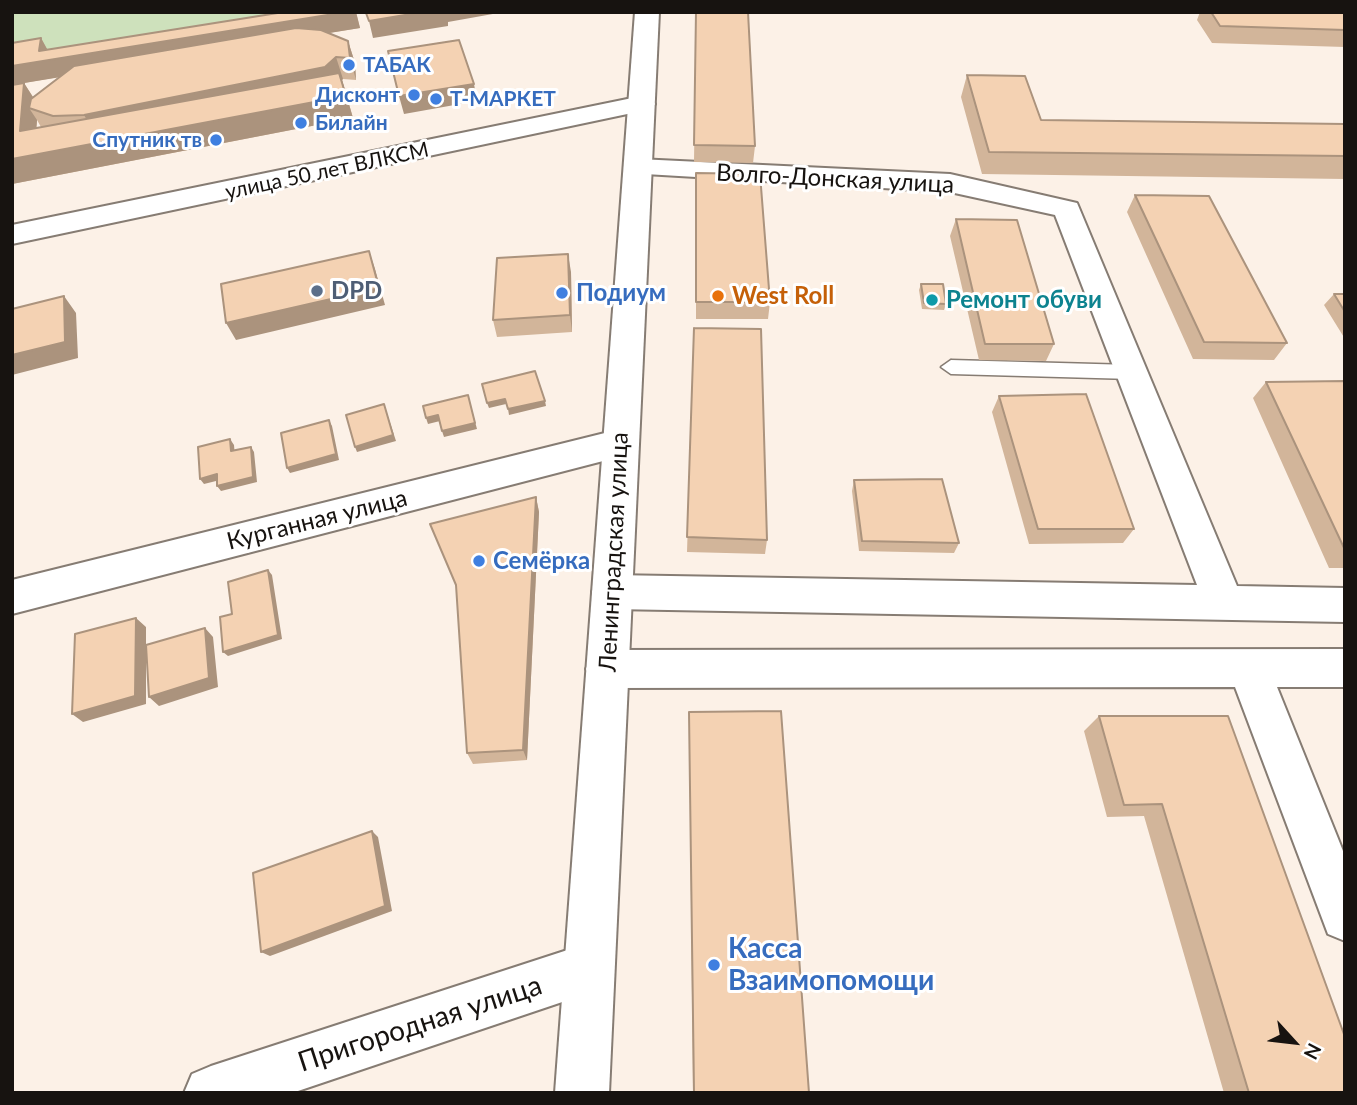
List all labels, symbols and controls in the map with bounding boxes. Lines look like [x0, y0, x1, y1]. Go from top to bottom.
place label: ТАБАК [363, 52, 431, 78]
marker: ТАБАК [341, 57, 357, 73]
place label: Дисконт [315, 82, 400, 108]
place label: Т-МАРКЕТ [450, 86, 556, 112]
marker: Дисконт [406, 87, 422, 103]
marker: Т-МАРКЕТ [428, 91, 444, 107]
place label: Билайн [315, 110, 388, 136]
marker: Билайн [293, 115, 309, 131]
place label: Спутник тв [92, 127, 202, 153]
marker: Спутник тв [208, 132, 224, 148]
street label: улица 50 лет ВЛКСМ [223, 137, 431, 205]
street label: Волго-Донская улица [715, 158, 955, 200]
place label: DPD [331, 277, 382, 305]
place label: Подиум [576, 279, 666, 307]
place label: West Roll [732, 282, 834, 310]
marker: DPD [309, 283, 325, 299]
marker: Подиум [554, 285, 570, 301]
place label: Ремонт обуви [946, 286, 1102, 314]
marker: West Roll [710, 288, 726, 304]
marker: Ремонт обуви [924, 292, 940, 308]
street label: Ленинградская улица [593, 432, 635, 672]
street label: Курганная улица [224, 484, 410, 556]
place label: Семёрка [493, 547, 590, 575]
marker: Семёрка [471, 553, 487, 569]
place label: Касса Взаимопомощи [728, 932, 934, 998]
marker: Касса Взаимопомощи [706, 957, 722, 973]
street label: Пригородная улица [294, 969, 546, 1079]
north arrow [1259, 1007, 1329, 1077]
text: N [1300, 1040, 1327, 1063]

